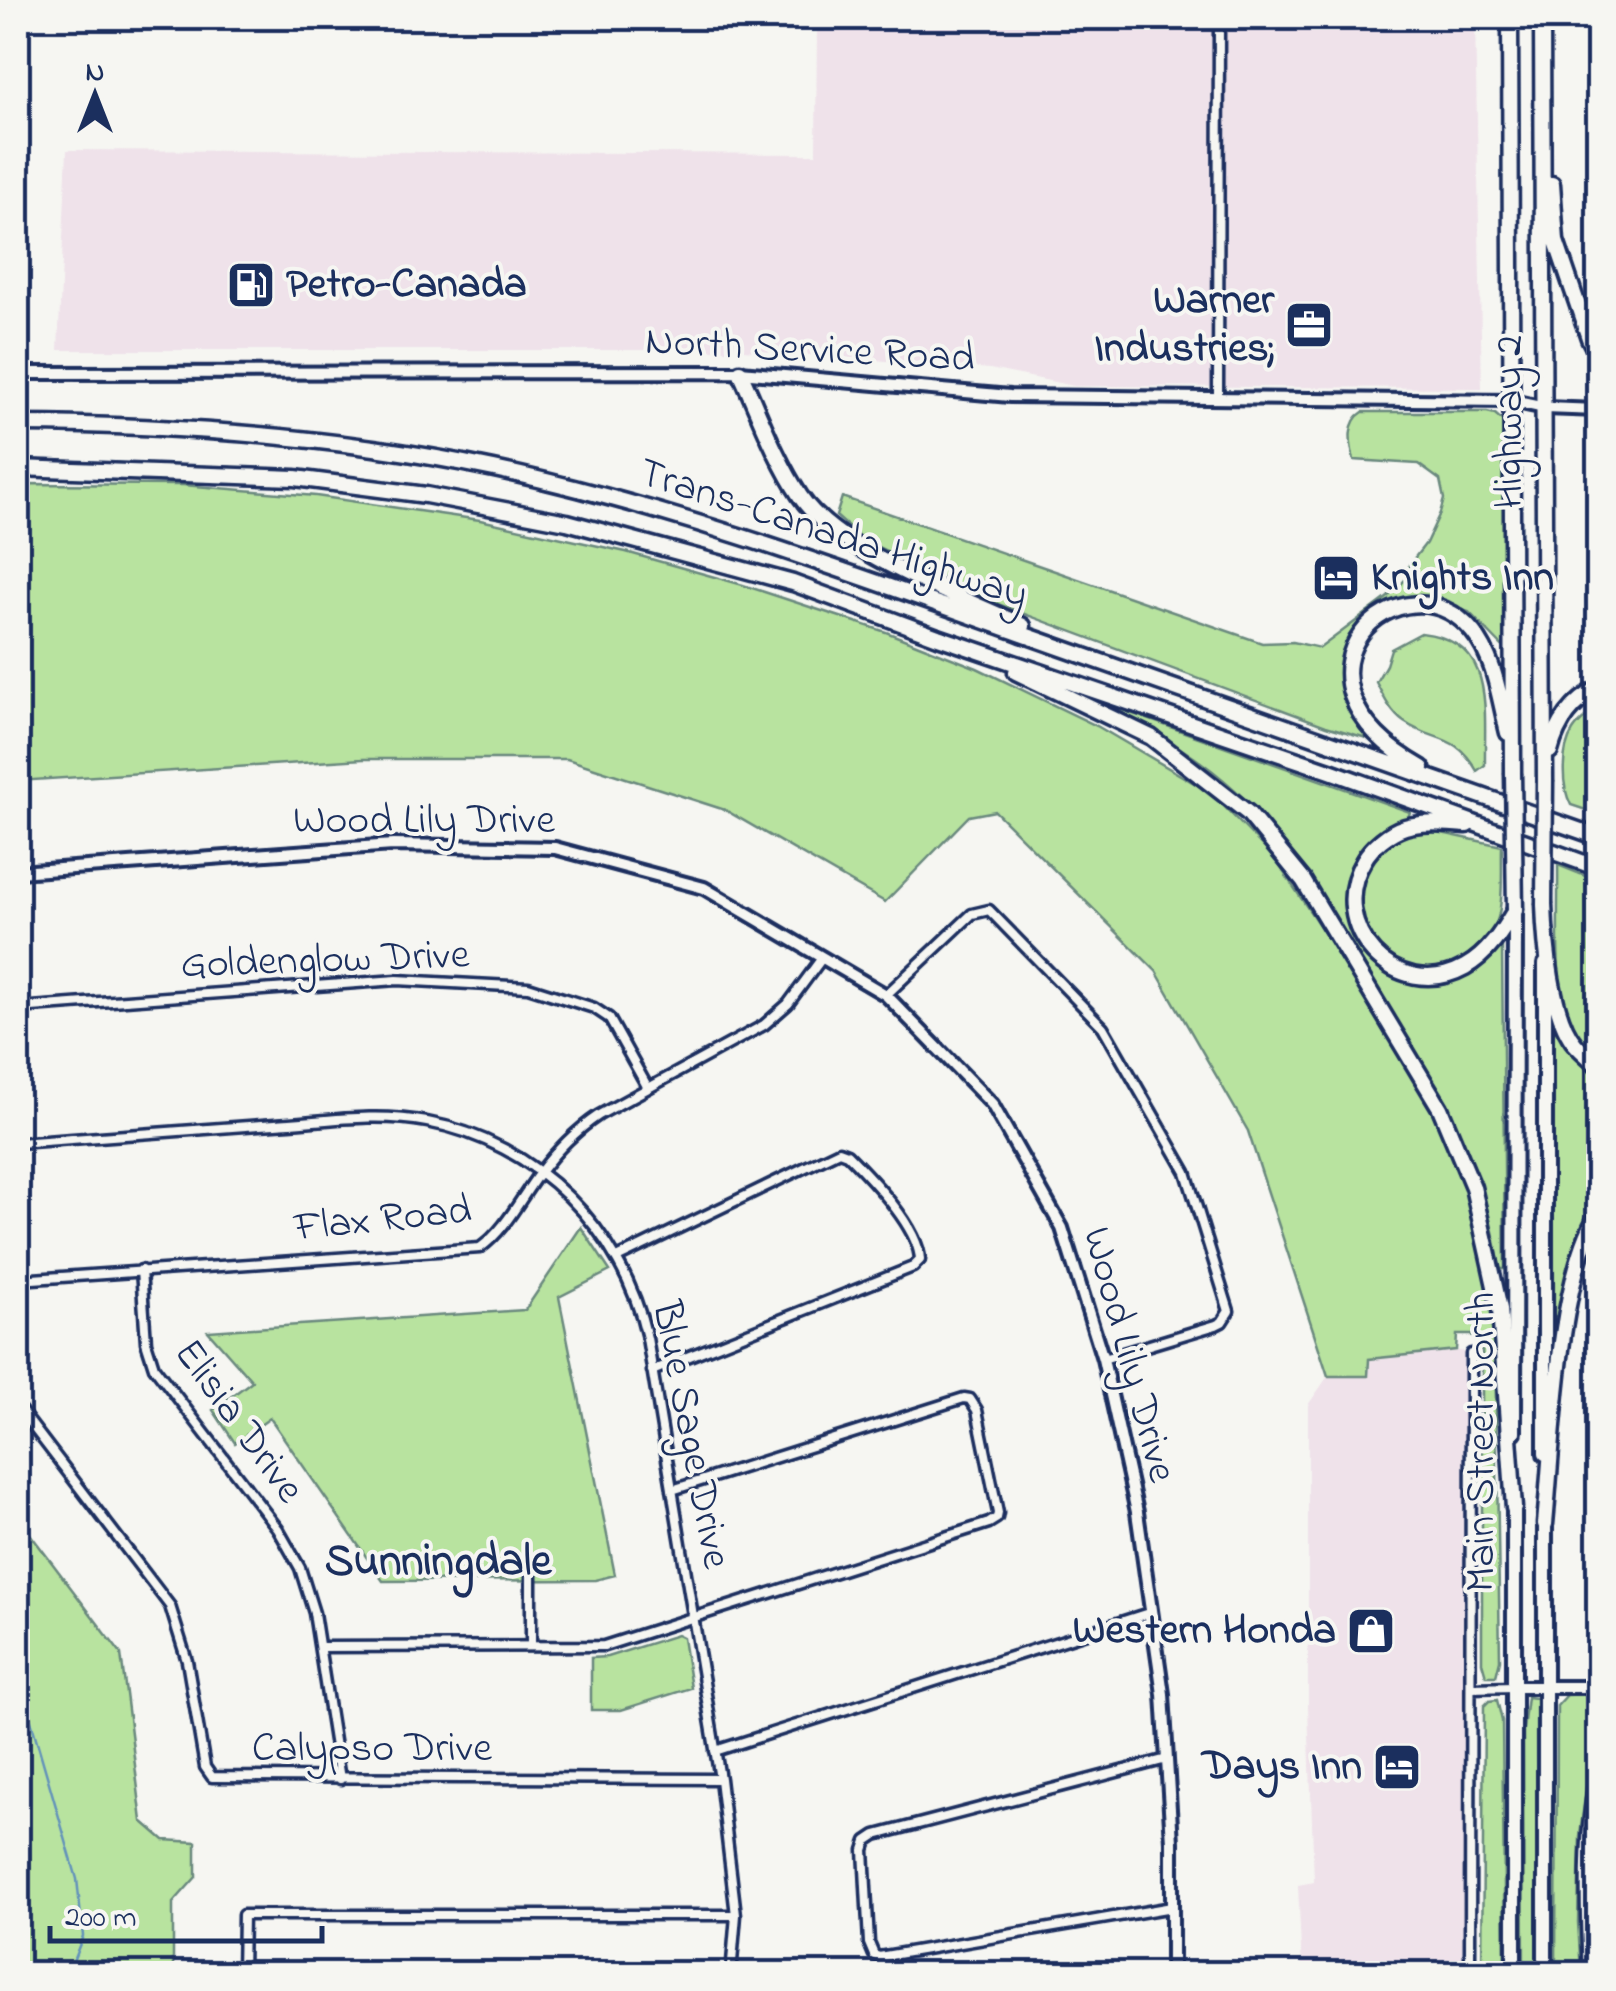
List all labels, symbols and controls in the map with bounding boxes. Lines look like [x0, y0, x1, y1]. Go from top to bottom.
north arrow [45, 45, 145, 145]
text: N [86, 53, 104, 94]
place label: Petro-Canada [286, 255, 527, 316]
fuel station icon: Petro-Canada [225, 259, 277, 311]
place label: Warner Industries; [1094, 271, 1275, 380]
office icon: Warner Industries; [1283, 299, 1335, 351]
street label: North Service Road [644, 312, 976, 390]
street label: Highway 2 [1480, 335, 1541, 509]
street label: Trans-Canada Highway [630, 443, 1036, 627]
place label: Knights Inn [1371, 548, 1554, 610]
hotel icon: Knights Inn [1310, 552, 1362, 604]
street label: Wood Lily Drive [293, 791, 555, 852]
street label: Goldenglow Drive [180, 925, 471, 997]
street label: Flax Road [290, 1180, 475, 1260]
street label: Wood Lily Drive [1065, 1221, 1191, 1490]
street label: Main Street North [1452, 1292, 1513, 1592]
street label: Blue Sage Drive [634, 1295, 746, 1574]
street label: Elisia Drive [158, 1327, 319, 1517]
district label: Sunningdale [325, 1530, 553, 1598]
place label: Western Honda [1073, 1601, 1336, 1662]
shop icon: Western Honda [1345, 1605, 1397, 1657]
street label: Calypso Drive [252, 1719, 492, 1780]
place label: Days Inn [1200, 1737, 1362, 1798]
hotel icon: Days Inn [1371, 1741, 1423, 1793]
scale bar [50, 1881, 322, 1943]
text: 200 m [65, 1897, 137, 1941]

